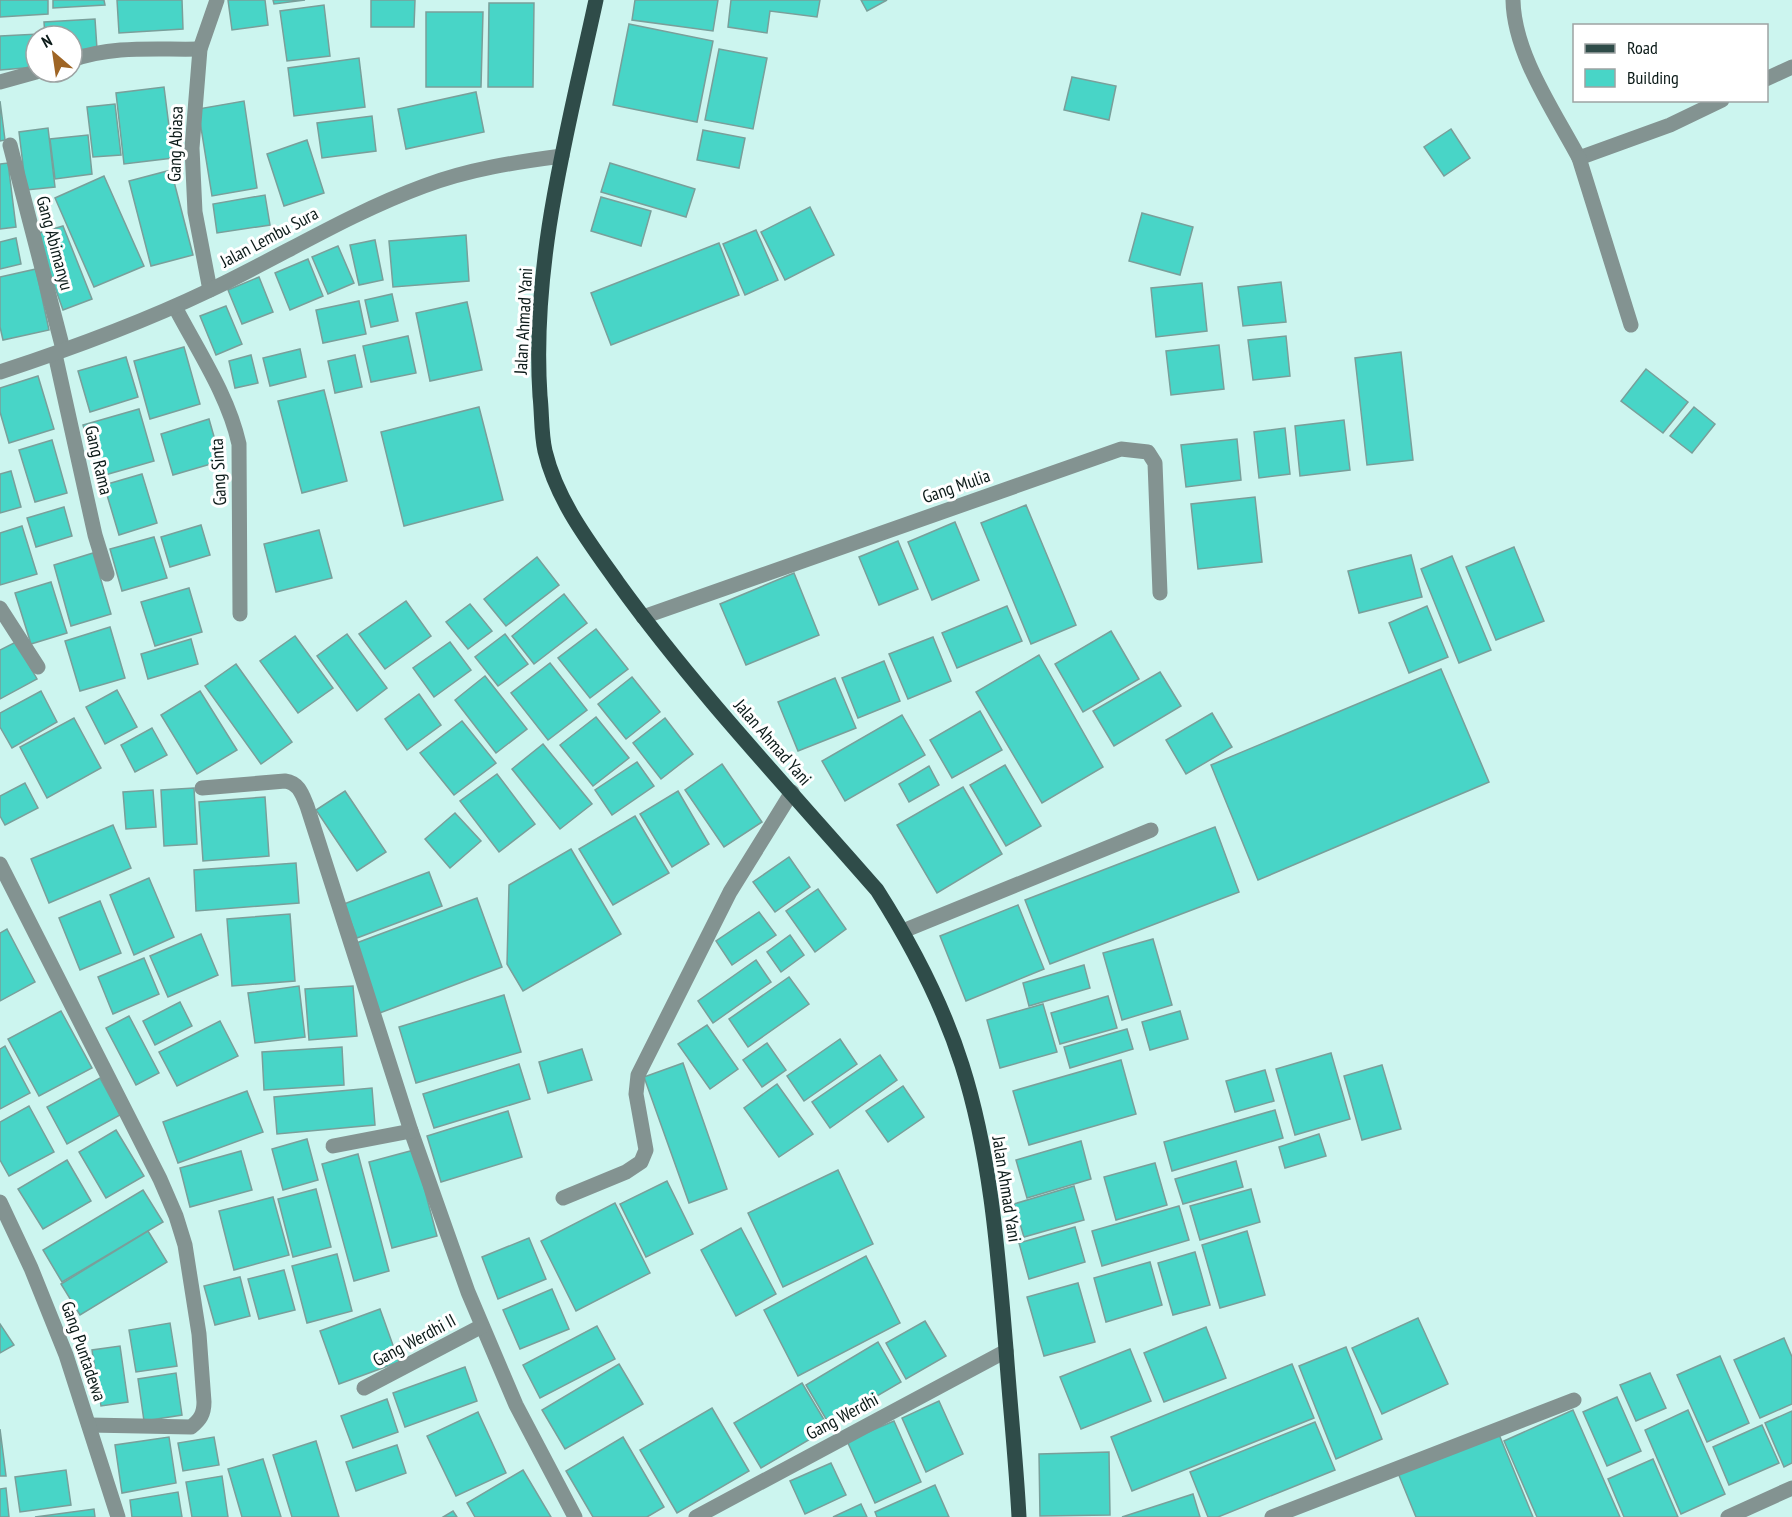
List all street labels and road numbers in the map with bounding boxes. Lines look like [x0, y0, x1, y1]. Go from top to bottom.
street label: Gang Abiasa [162, 106, 188, 182]
street label: Gang Abimanyu [31, 193, 79, 293]
street label: Jalan Lembu Sura [215, 202, 322, 273]
street label: Jalan Ahmad Yani [509, 267, 537, 376]
street label: Gang Rama [80, 423, 118, 497]
street label: Gang Sinta [205, 438, 231, 506]
street label: Gang Mulia [919, 464, 993, 508]
street label: Jalan Ahmad Yani [729, 693, 817, 790]
street label: Jalan Ahmad Yani [987, 1133, 1027, 1244]
street label: Gang Puntadewa [56, 1298, 112, 1404]
street label: Gang Werdhi II [368, 1309, 460, 1371]
street label: Gang Werdhi [802, 1387, 882, 1445]

